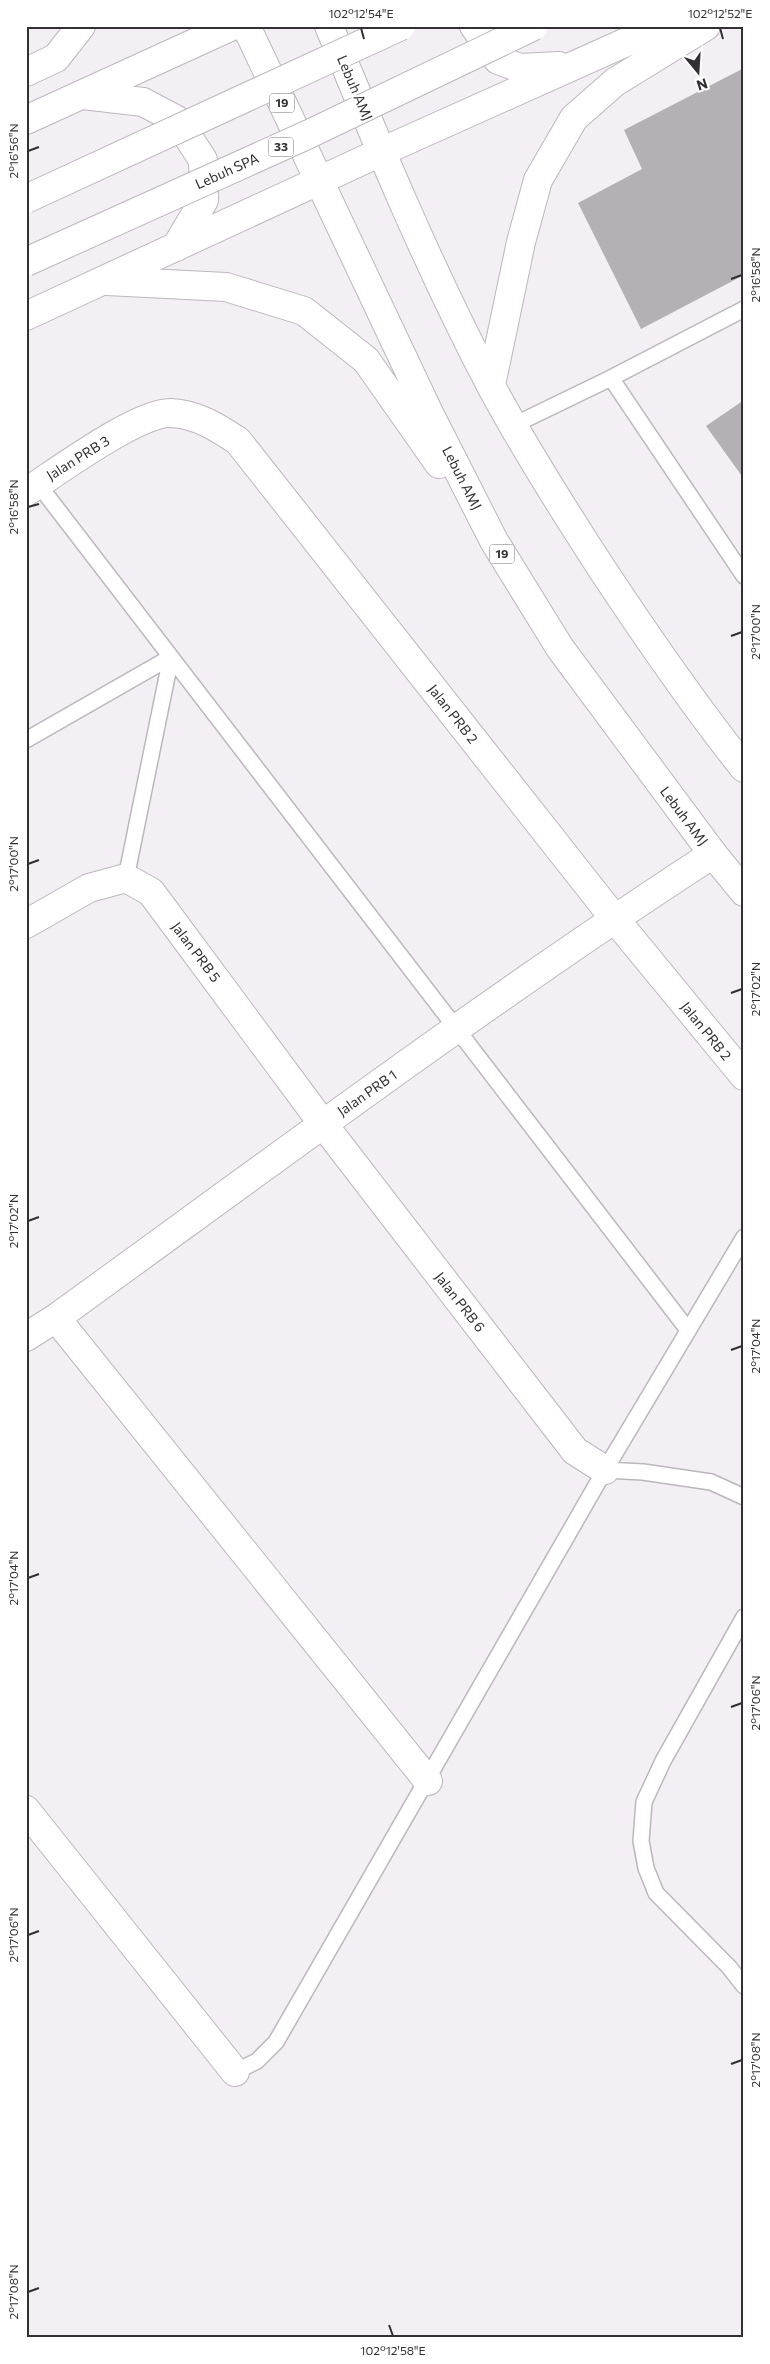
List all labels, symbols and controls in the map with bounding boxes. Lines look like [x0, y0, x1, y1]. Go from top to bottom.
text: 102°12'54"E [328, 6, 394, 20]
text: 102°12'52"E [688, 6, 752, 20]
north arrow [672, 48, 722, 98]
street label: Lebuh AMJ [334, 53, 377, 123]
text: N [695, 75, 710, 95]
road number: 19 [270, 94, 294, 112]
text: 2°16'56"N [6, 124, 20, 178]
road number: 33 [268, 138, 294, 156]
street label: Lebuh SPA [192, 149, 262, 192]
text: 2°16'58"N [748, 248, 762, 302]
street label: Jalan PRB 3 [43, 432, 112, 484]
street label: Lebuh AMJ [439, 443, 486, 513]
text: 2°16'58"N [6, 480, 20, 534]
road number: 19 [490, 544, 514, 564]
text: 2°17'00"N [748, 604, 762, 660]
street label: Jalan PRB 2 [425, 681, 482, 747]
street label: Lebuh AMJ [657, 783, 712, 849]
text: 2°17'00"N [6, 836, 20, 892]
street label: Jalan PRB 5 [168, 918, 225, 985]
text: 2°17'02"N [748, 962, 762, 1016]
street label: Jalan PRB 2 [678, 998, 735, 1064]
street label: Jalan PRB 1 [334, 1066, 400, 1119]
text: 2°17'02"N [6, 1194, 20, 1248]
street label: Jalan PRB 6 [432, 1268, 489, 1335]
text: 2°17'04"N [748, 1319, 762, 1373]
text: 2°17'04"N [6, 1551, 20, 1605]
text: 2°17'06"N [748, 1676, 762, 1730]
text: 2°17'06"N [6, 1908, 20, 1962]
text: 2°17'08"N [748, 2033, 762, 2087]
text: 2°17'08"N [6, 2265, 20, 2319]
text: 102°12'58"E [360, 2343, 426, 2357]

